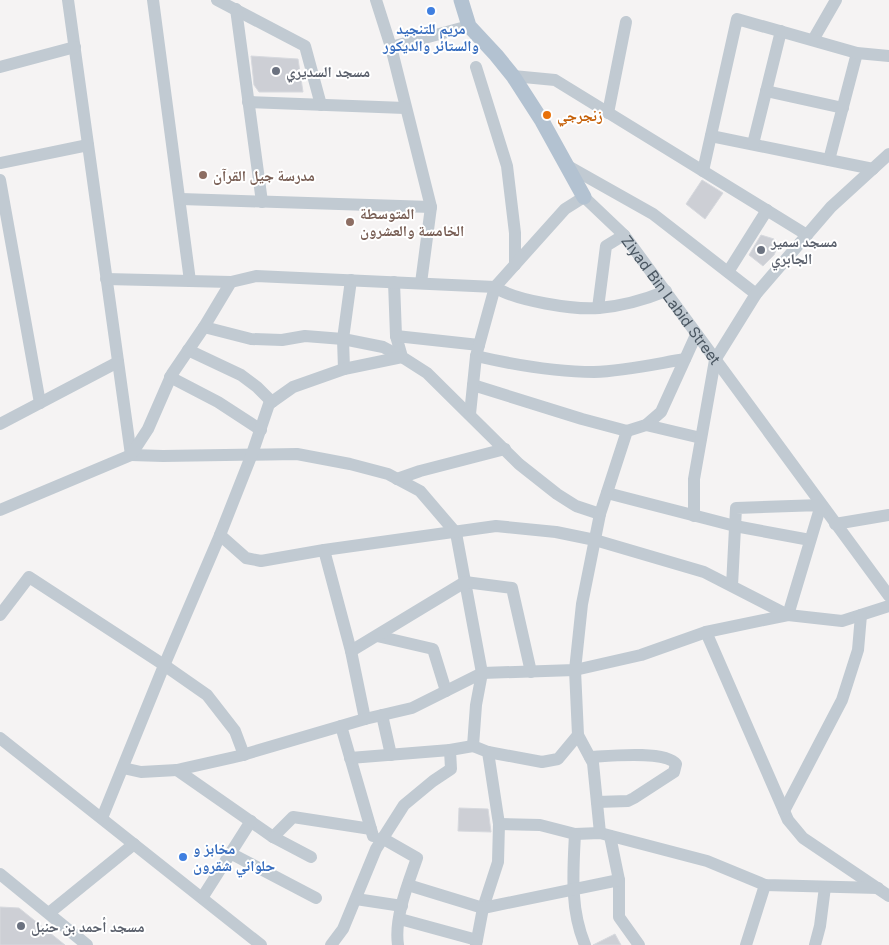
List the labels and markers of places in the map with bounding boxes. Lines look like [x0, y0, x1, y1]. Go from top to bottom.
marker: مريم للتنجيد والستائر والديكور [425, 5, 437, 17]
place label: مريم للتنجيد والستائر والديكور [382, 19, 479, 55]
place label: مسجد السديري [286, 62, 370, 83]
marker: مسجد السديري [270, 65, 282, 77]
place label: زنجرجي [557, 106, 603, 127]
marker: زنجرجي [541, 109, 553, 121]
place label: مدرسة جيل القرآن [213, 166, 315, 185]
marker: مدرسة جيل القرآن [197, 169, 209, 181]
place label: المتوسطة الخامسة والعشرون [360, 204, 464, 240]
marker: المتوسطة الخامسة والعشرون [344, 216, 356, 228]
place label: مسجد سمير الجابري [770, 232, 837, 270]
marker: مسجد سمير الجابري [755, 244, 767, 256]
place label: مخابز و حلواني شقرون [193, 839, 275, 877]
marker: مخابز و حلواني شقرون [177, 851, 189, 863]
place label: مسجد أحمد بن حنبل [31, 917, 145, 936]
marker: مسجد أحمد بن حنبل [15, 920, 27, 932]

